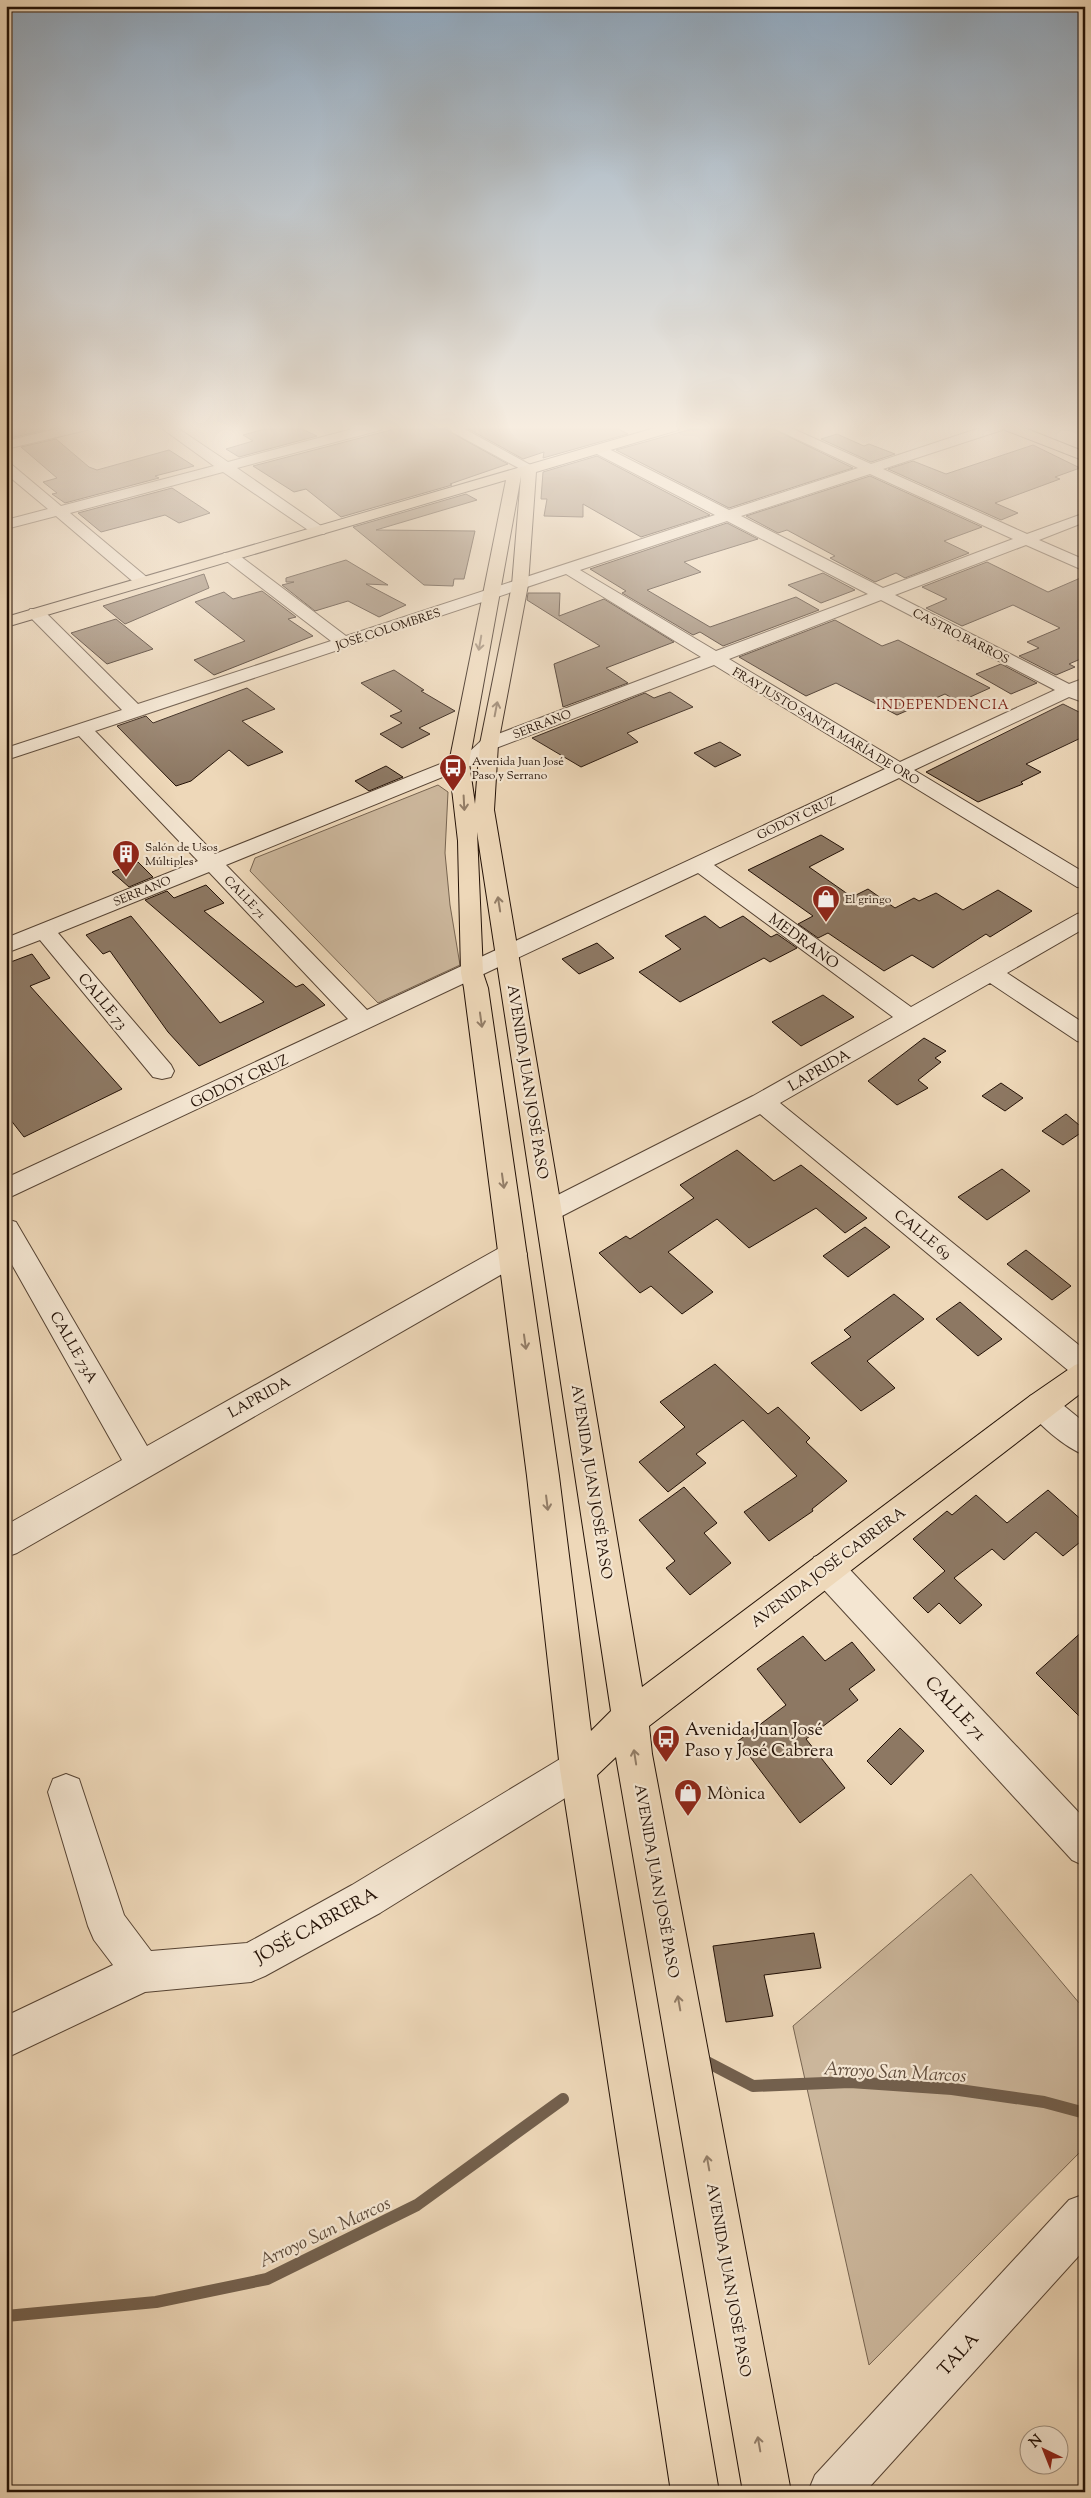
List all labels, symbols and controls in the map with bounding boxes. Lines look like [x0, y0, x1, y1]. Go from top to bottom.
street label: JOSÉ COLOMBRES [333, 604, 443, 656]
street label: CASTRO BARROS [909, 605, 1012, 669]
one-way arrow [475, 635, 485, 651]
street label: FRAY JUSTO SANTA MARÍA DE ORO [728, 664, 922, 790]
district label: INDEPENDENCIA [876, 696, 1010, 716]
one-way arrow [492, 701, 501, 717]
street label: SERRANO [511, 706, 574, 744]
bus stop icon: Avenida Juan José Paso y Serrano [438, 753, 468, 792]
place label: Avenida Juan José Paso y Serrano [472, 753, 564, 785]
street label: GODOY CRUZ [754, 793, 839, 845]
one-way arrow [460, 795, 469, 811]
building icon: Salón de Usos Múltiples [111, 839, 141, 878]
place label: Salón de Usos Múltiples [145, 839, 218, 871]
street label: SERRANO [111, 872, 174, 912]
street label: CALLE 71 [219, 872, 269, 923]
shop icon: El gringo [811, 884, 841, 923]
place label: El gringo [845, 891, 892, 909]
one-way arrow [494, 896, 504, 912]
street label: MEDRANO [764, 909, 843, 975]
street label: CALLE 73 [72, 969, 132, 1035]
street label: AVENIDA JUAN JOSÉ PASO [501, 983, 553, 1181]
one-way arrow [476, 1012, 486, 1028]
street label: LAPRIDA [785, 1045, 855, 1098]
street label: GODOY CRUZ [187, 1050, 293, 1114]
one-way arrow [498, 1173, 508, 1189]
street label: CALLE 69 [889, 1205, 955, 1265]
street label: CALLE 73A [44, 1308, 102, 1388]
one-way arrow [520, 1334, 530, 1350]
street label: LAPRIDA [225, 1372, 295, 1424]
street label: AVENIDA JUAN JOSÉ PASO [565, 1383, 617, 1581]
one-way arrow [542, 1495, 552, 1511]
street label: AVENIDA JOSÉ CABRERA [747, 1502, 911, 1633]
street label: CALLE 71 [918, 1671, 991, 1747]
place label: Avenida Juan José Paso y José Cabrera [685, 1718, 834, 1765]
bus stop icon: Avenida Juan José Paso y José Cabrera [651, 1724, 681, 1763]
one-way arrow [629, 1750, 639, 1766]
shop icon: Mònica [673, 1778, 703, 1817]
street label: AVENIDA JUAN JOSÉ PASO [628, 1782, 684, 1980]
place label: Mònica [707, 1782, 765, 1808]
street label: JOSÉ CABRERA [250, 1882, 384, 1972]
one-way arrow [674, 1996, 684, 2012]
water label: Arroyo San Marcos [823, 2056, 967, 2091]
one-way arrow [703, 2156, 712, 2172]
street label: AVENIDA JUAN JOSÉ PASO [700, 2181, 756, 2379]
water label: Arroyo San Marcos [255, 2191, 396, 2276]
street label: TALA [933, 2327, 987, 2383]
north arrow [1018, 2426, 1068, 2476]
text: N [1026, 2431, 1047, 2453]
one-way arrow [753, 2436, 763, 2452]

